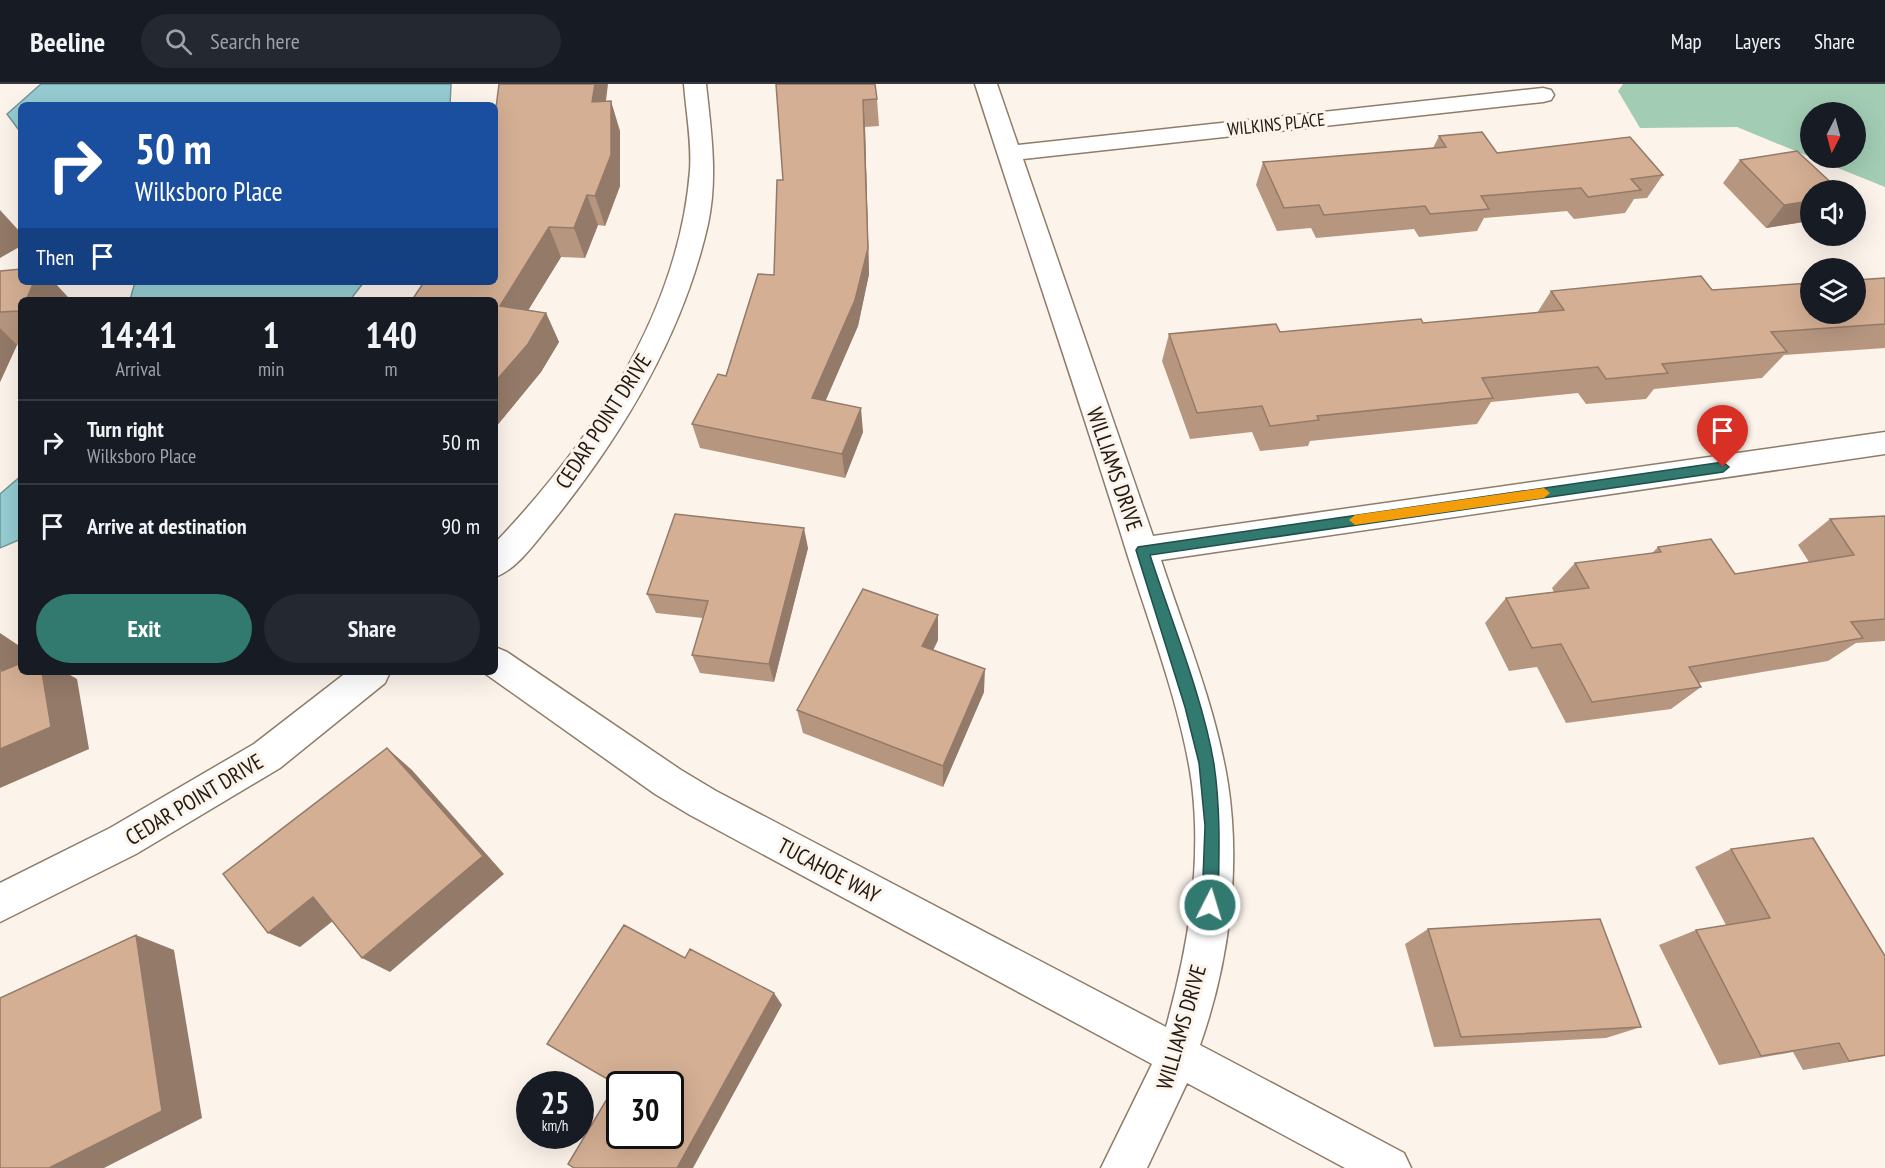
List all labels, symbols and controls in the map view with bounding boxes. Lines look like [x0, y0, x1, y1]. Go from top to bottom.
search box [141, 14, 561, 68]
text: Beeline [30, 23, 105, 60]
icon: search [162, 25, 195, 58]
text: Search here [210, 27, 300, 55]
text: Map [1671, 28, 1702, 55]
text: Layers [1735, 28, 1781, 55]
text: Share [1814, 28, 1855, 55]
north arrow [1800, 102, 1866, 168]
map controls [1800, 102, 1866, 324]
street label: WILKINS PLACE [1226, 107, 1326, 141]
text: 50 m [135, 121, 212, 176]
icon: right [36, 126, 114, 204]
text: Wilksboro Place [135, 174, 283, 208]
button: sound [1800, 180, 1866, 246]
icon: arrive [86, 240, 119, 273]
text: Then [36, 243, 74, 271]
button: layers [1800, 258, 1866, 324]
text: 14:41 [99, 311, 177, 358]
text: 1 [262, 311, 280, 358]
text: 140 [365, 311, 417, 358]
street label: CEDAR POINT DRIVE [549, 348, 657, 494]
text: Arrival [115, 356, 161, 382]
text: min [258, 356, 284, 382]
text: m [385, 356, 398, 382]
street label: WILLIAMS DRIVE [1081, 404, 1149, 534]
pin [1697, 405, 1748, 467]
icon: arrive [1706, 414, 1739, 447]
text: Turn right [87, 415, 164, 443]
icon: right [36, 426, 69, 459]
text: 50 m [441, 428, 480, 456]
text: Wilksboro Place [87, 443, 196, 469]
icon: arrive [36, 510, 69, 543]
text: Arrive at destination [87, 512, 247, 540]
text: 90 m [441, 512, 480, 540]
button: Exit [36, 594, 252, 663]
button: Share [264, 594, 480, 663]
street label: CEDAR POINT DRIVE [120, 747, 268, 851]
street label: TUCAHOE WAY [773, 831, 885, 909]
position arrow [1178, 873, 1242, 937]
street label: WILLIAMS DRIVE [1150, 961, 1212, 1093]
speed limit sign: 30 [606, 1071, 684, 1149]
text: 25 [541, 1083, 569, 1122]
text: km/h [542, 1116, 568, 1135]

